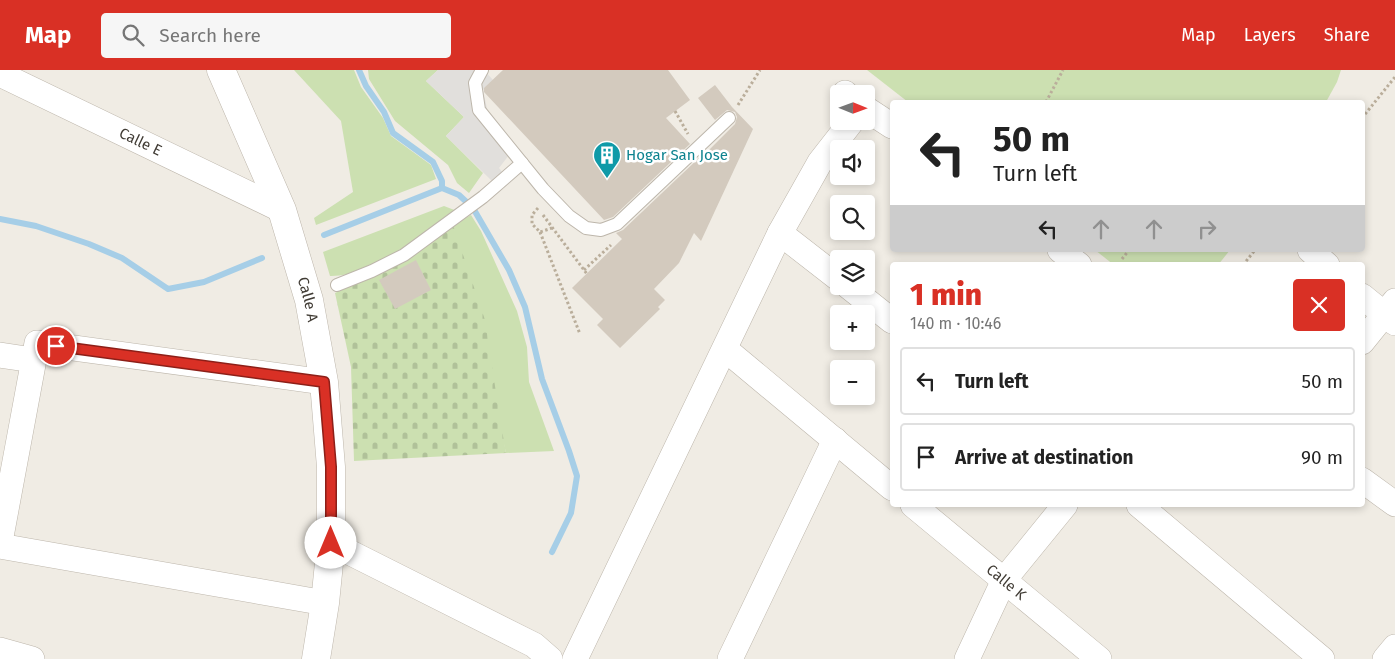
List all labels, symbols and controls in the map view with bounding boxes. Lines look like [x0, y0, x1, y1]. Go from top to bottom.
search box [101, 13, 451, 58]
text: Map [25, 21, 71, 49]
icon: search [119, 21, 147, 49]
text: Search here [159, 24, 261, 47]
text: Map [1181, 24, 1216, 46]
text: Layers [1244, 24, 1296, 46]
text: Share [1324, 24, 1370, 46]
north arrow [830, 85, 875, 130]
map controls [830, 85, 875, 405]
text: 50 m [993, 118, 1070, 160]
icon: left [910, 120, 975, 185]
street label: Calle E [116, 124, 165, 160]
building icon: Hogar San Jose [592, 140, 622, 179]
button: sound [830, 140, 875, 185]
place label: Hogar San Jose [626, 146, 728, 164]
text: Turn left [993, 160, 1077, 187]
button: search [830, 195, 875, 240]
icon: left [1034, 215, 1062, 243]
icon: ahead [1087, 215, 1115, 243]
icon: ahead [1140, 215, 1168, 243]
icon: right [1193, 215, 1221, 243]
button: layers [830, 250, 875, 295]
street label: Calle A [294, 275, 322, 324]
text: 1 min [910, 277, 982, 313]
button: close [1293, 279, 1345, 331]
button: + [830, 305, 875, 350]
text: 140 m · 10:46 [910, 314, 1001, 333]
pin [35, 325, 77, 367]
icon: arrive [42, 332, 70, 360]
button: − [830, 360, 875, 405]
icon: left [912, 367, 940, 395]
text: Turn left [955, 370, 1029, 393]
text: 50 m [1302, 370, 1343, 393]
icon: arrive [912, 443, 940, 471]
text: Arrive at destination [955, 446, 1134, 469]
text: 90 m [1301, 446, 1343, 469]
position arrow [304, 516, 356, 568]
street label: Calle K [983, 561, 1030, 604]

